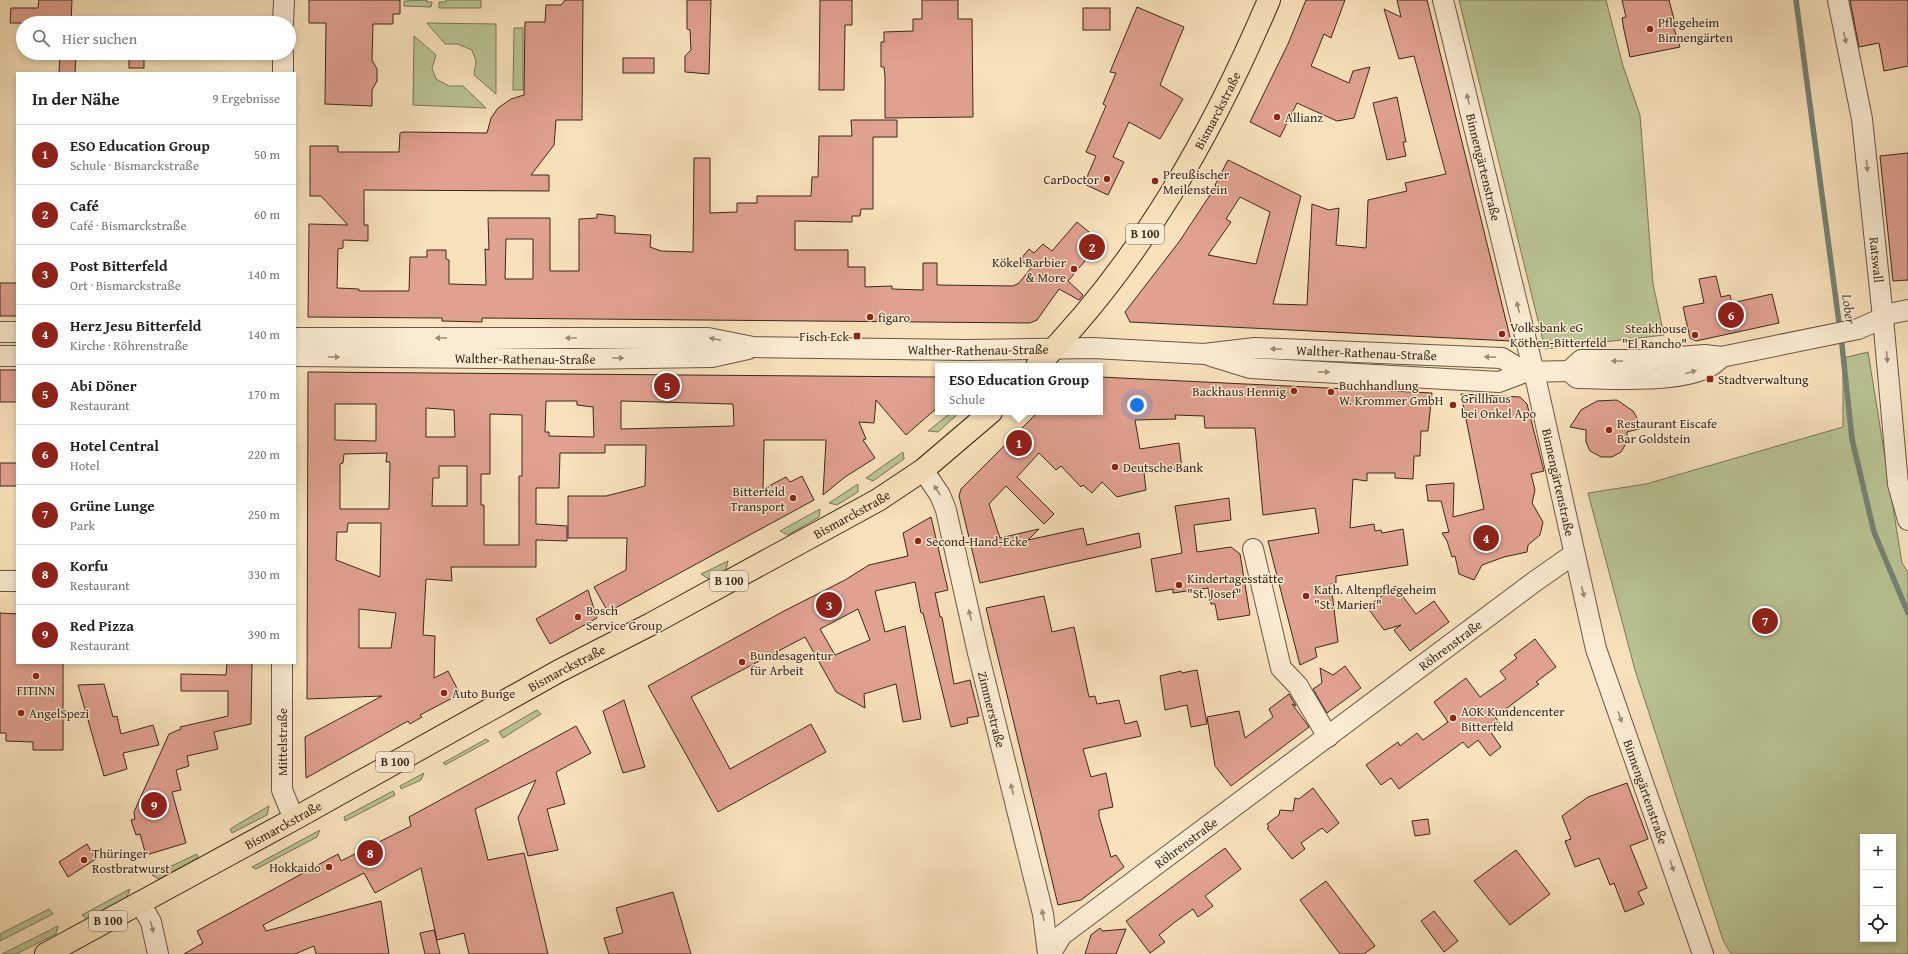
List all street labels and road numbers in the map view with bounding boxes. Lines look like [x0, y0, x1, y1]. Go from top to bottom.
street label: Bismarckstraße [1189, 68, 1245, 153]
street label: Binnengärtenstraße [1461, 112, 1506, 223]
road number: B 100 [1126, 224, 1164, 244]
street label: Ratswall [1865, 236, 1888, 284]
street label: Walther-Rathenau-Straße [907, 340, 1049, 360]
street label: Walther-Rathenau-Straße [1296, 341, 1437, 365]
street label: Walther-Rathenau-Straße [454, 349, 596, 369]
street label: Binnengärtenstraße [1537, 427, 1580, 538]
street label: Bismarckstraße [810, 485, 894, 544]
road number: B 100 [710, 571, 748, 591]
street label: Röhrenstraße [1415, 615, 1486, 675]
street label: Bismarckstraße [524, 640, 609, 697]
street label: Zimmerstraße [973, 669, 1010, 750]
street label: Mittelstraße [273, 708, 292, 776]
street label: Binnengärtenstraße [1618, 737, 1673, 847]
road number: B 100 [376, 752, 414, 772]
street label: Bismarckstraße [241, 796, 325, 854]
street label: Röhrenstraße [1150, 813, 1222, 873]
road number: B 100 [89, 911, 127, 931]

